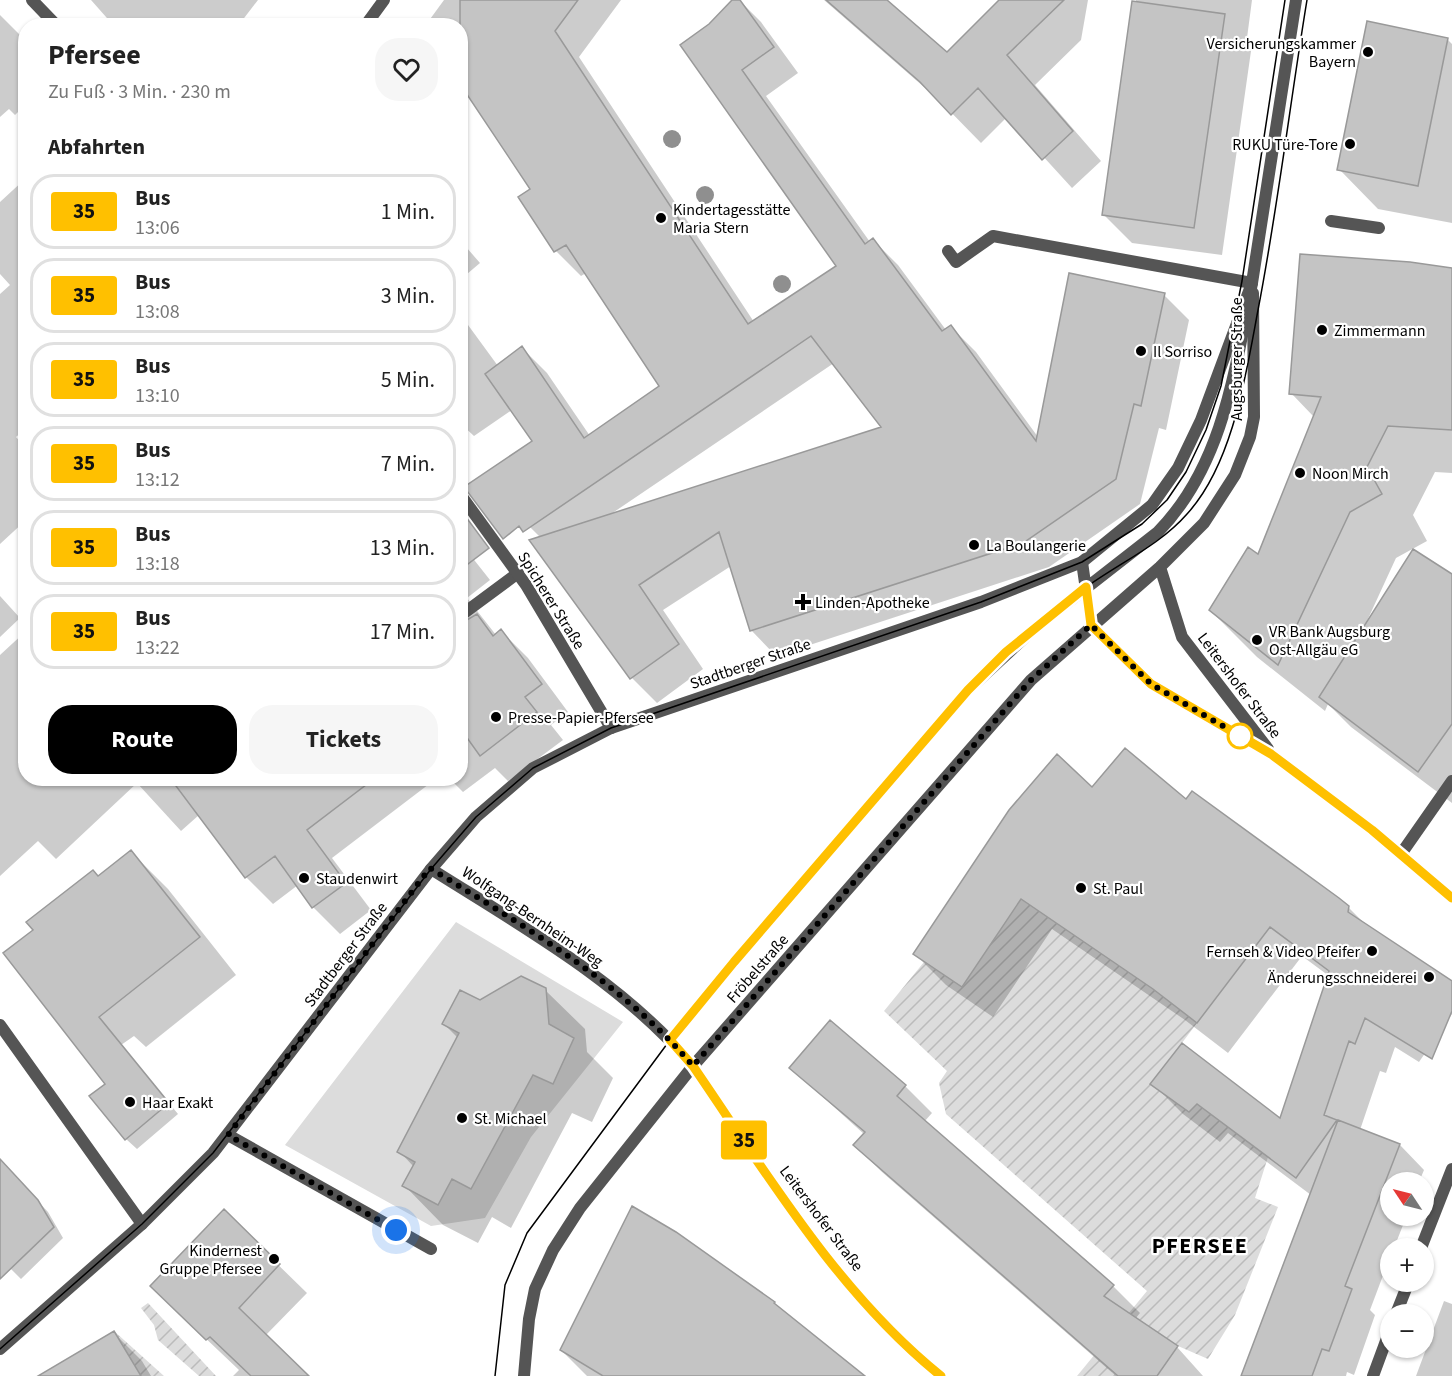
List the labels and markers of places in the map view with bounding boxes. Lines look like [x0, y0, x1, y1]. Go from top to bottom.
place label: Versicherungskammer Bayern [1206, 33, 1356, 73]
marker: Versicherungskammer Bayern [1361, 45, 1375, 59]
place label: RUKU Türe-Tore [1232, 134, 1338, 156]
marker: RUKU Türe-Tore [1343, 137, 1357, 151]
place label: Kindertagesstätte Maria Stern [673, 199, 791, 239]
marker: Kindertagesstätte Maria Stern [654, 211, 668, 225]
place label: Zimmermann [1334, 320, 1425, 342]
marker: Zimmermann [1315, 323, 1329, 337]
place label: Il Sorriso [1153, 341, 1212, 363]
marker: Il Sorriso [1134, 344, 1148, 358]
place label: Noon Mirch [1312, 463, 1389, 485]
marker: Noon Mirch [1293, 466, 1307, 480]
place label: La Boulangerie [986, 535, 1086, 557]
marker: La Boulangerie [967, 538, 981, 552]
place label: Linden-Apotheke [815, 592, 930, 614]
marker: Linden-Apotheke [796, 595, 810, 609]
place label: VR Bank Augsburg Ost-Allgäu eG [1269, 621, 1390, 661]
marker: VR Bank Augsburg Ost-Allgäu eG [1250, 633, 1264, 647]
place label: Presse-Papier-Pfersee [508, 707, 654, 729]
marker: Presse-Papier-Pfersee [489, 710, 503, 724]
unlabelled marker [1227, 723, 1253, 749]
place label: Staudenwirt [316, 868, 399, 890]
marker: Staudenwirt [297, 871, 311, 885]
place label: St. Paul [1093, 878, 1143, 900]
marker: St. Paul [1074, 881, 1088, 895]
place label: Fernseh & Video Pfeifer [1206, 941, 1360, 963]
marker: Fernseh & Video Pfeifer [1365, 944, 1379, 958]
place label: Änderungsschneiderei [1268, 967, 1417, 989]
marker: Änderungsschneiderei [1422, 970, 1436, 984]
place label: Haar Exakt [142, 1092, 214, 1114]
marker: Haar Exakt [123, 1095, 137, 1109]
place label: St. Michael [474, 1108, 547, 1130]
marker: St. Michael [455, 1111, 469, 1125]
place label: Kindernest Gruppe Pfersee [159, 1240, 263, 1280]
marker: Kindernest Gruppe Pfersee [267, 1252, 281, 1266]

